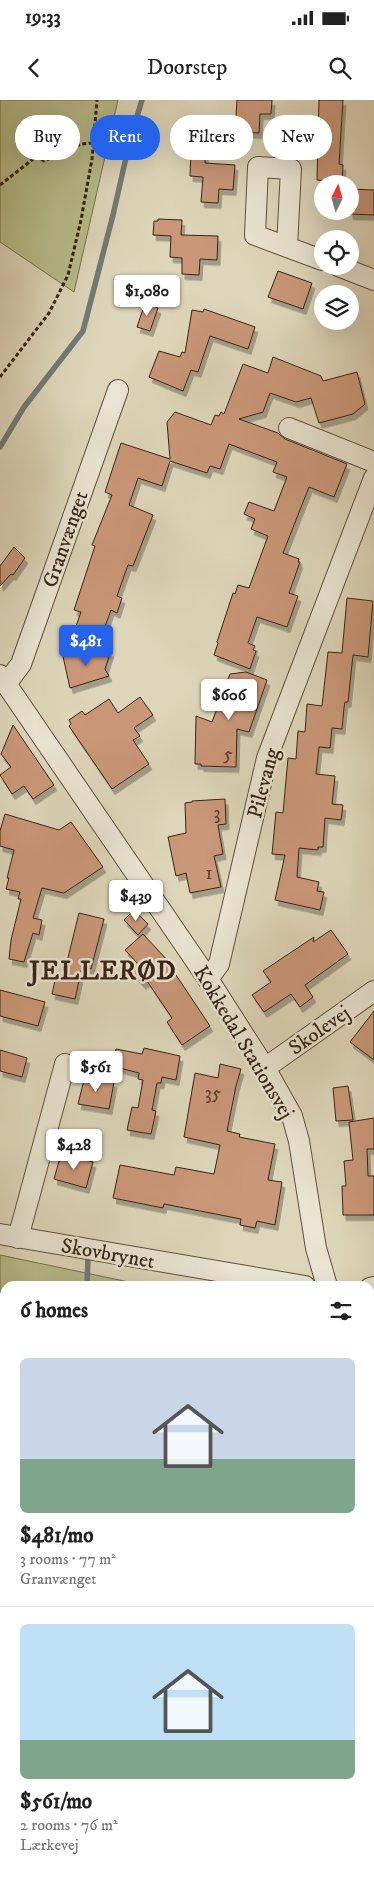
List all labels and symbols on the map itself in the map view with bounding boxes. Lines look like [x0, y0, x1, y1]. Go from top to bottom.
north arrow [314, 175, 359, 220]
pin: $1,080 [106, 274, 188, 317]
street label: Granvænget [37, 487, 95, 591]
pin: $481 [56, 624, 116, 667]
pin: $606 [199, 678, 259, 721]
house number: 5 [223, 743, 233, 766]
street label: Pilevang [242, 744, 286, 821]
house number: 3 [213, 802, 221, 825]
house number: 1 [206, 862, 213, 885]
pin: $439 [106, 880, 166, 922]
district label: JELLERØD [26, 955, 177, 988]
street label: Kokkedal Stationsvej [187, 961, 299, 1124]
street label: Skolevej [284, 1000, 355, 1061]
pin: $561 [66, 1050, 126, 1093]
house number: 35 [205, 1082, 222, 1105]
pin: $428 [44, 1128, 104, 1171]
street label: Skovbrynet [59, 1233, 157, 1275]

